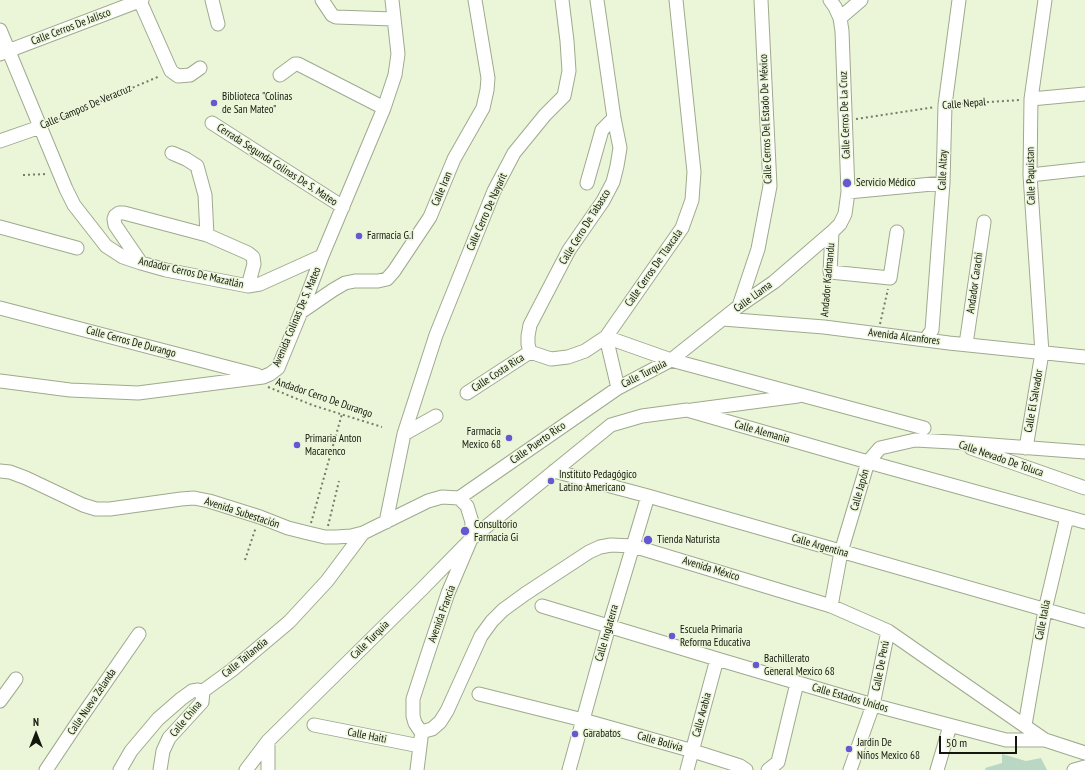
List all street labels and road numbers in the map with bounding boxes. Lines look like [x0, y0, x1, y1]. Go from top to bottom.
street label: Calle Cerros De Jalisco [29, 6, 113, 48]
street label: Calle Cerros Del Estado De México [757, 54, 775, 184]
street label: Calle Cerros De La Cruz [837, 71, 853, 159]
street label: Calle Campos De Veracruz [38, 82, 134, 132]
street label: Calle Nepal [942, 96, 986, 112]
street label: Cerrada Segunda Colinas De S. Mateo [214, 121, 340, 209]
street label: Calle Paquistan [1024, 147, 1038, 205]
street label: Calle Altay [936, 149, 950, 191]
street label: Calle Iran [429, 170, 455, 208]
street label: Calle Cerro De Nayarit [464, 171, 510, 253]
street label: Calle Cerro De Tabasco [557, 187, 613, 267]
street label: Calle Cerros De Tlaxcala [622, 227, 686, 309]
street label: Andador Kadmandu [818, 242, 838, 318]
street label: Andador Carachi [964, 251, 986, 315]
street label: Andador Cerros De Mazatlán [137, 254, 245, 292]
street label: Avenida Colinas De S. Mateo [270, 265, 324, 369]
street label: Calle Llama [731, 279, 775, 315]
street label: Calle Cerros De Durango [85, 324, 177, 360]
street label: Avenida Alcanfores [867, 326, 941, 348]
street label: Calle Costa Rica [469, 351, 527, 395]
street label: Calle Turquia [619, 357, 669, 391]
street label: Calle El Salvador [1022, 368, 1046, 434]
street label: Andador Cerro De Durango [274, 375, 374, 421]
street label: Calle Alemania [733, 418, 791, 446]
street label: Calle Puerto Rico [508, 419, 568, 467]
street label: Calle Nevado De Toluca [957, 438, 1045, 480]
street label: Calle Japón [848, 468, 872, 512]
street label: Avenida Subestación [203, 495, 281, 531]
street label: Calle Argentina [790, 532, 850, 560]
street label: Avenida México [681, 554, 741, 584]
street label: Avenida Francia [426, 584, 458, 644]
street label: Calle Italia [1033, 599, 1053, 641]
street label: Calle Inglaterra [593, 603, 621, 663]
street label: Calle Turquia [348, 618, 392, 662]
street label: Calle Tailandia [219, 635, 271, 681]
street label: Calle De Perú [870, 640, 892, 692]
street label: Calle Nueva Zelanda [65, 666, 119, 738]
street label: Calle Estados Unidos [810, 681, 890, 715]
street label: Calle Arabia [690, 691, 714, 739]
street label: Calle China [167, 698, 205, 740]
street label: Calle Haiti [346, 726, 388, 746]
street label: Calle Bolivia [635, 729, 685, 755]

